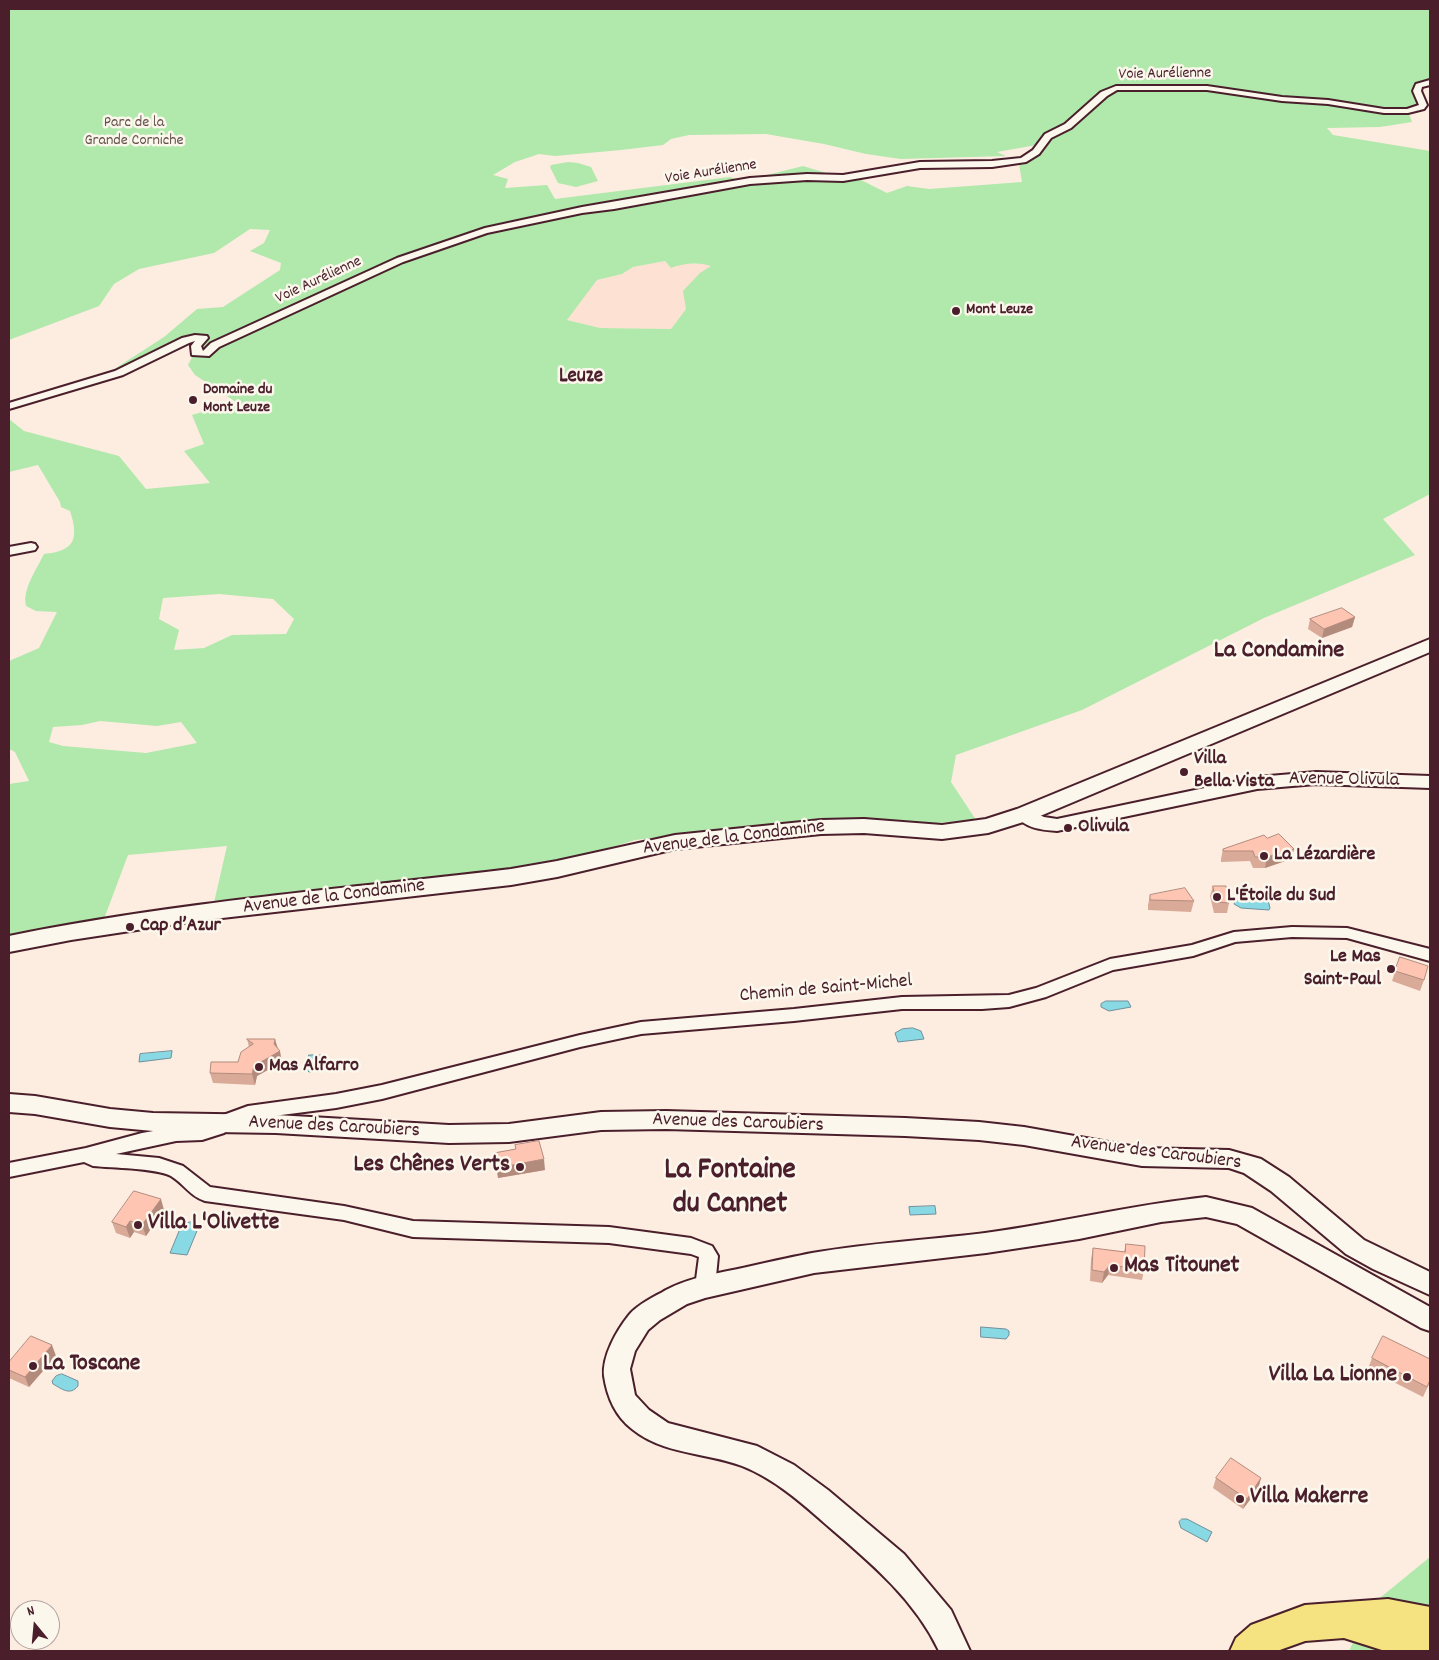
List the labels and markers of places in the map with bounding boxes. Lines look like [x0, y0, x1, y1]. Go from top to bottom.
place label: Mont Leuze [966, 301, 1033, 321]
marker: Mont Leuze [950, 305, 962, 317]
place label: Domaine du Mont Leuze [203, 381, 272, 419]
marker: Domaine du Mont Leuze [187, 394, 199, 406]
place label: Villa Bella Vista [1194, 748, 1274, 795]
marker: Villa Bella Vista [1178, 766, 1190, 778]
place label: Olivula [1078, 816, 1129, 840]
marker: Olivula [1062, 822, 1074, 834]
place label: La Lézardière [1274, 844, 1375, 868]
marker: La Lézardière [1258, 850, 1270, 862]
place label: L'Étoile du Sud [1227, 885, 1336, 909]
marker: L'Étoile du Sud [1211, 891, 1223, 903]
place label: Cap d’Azur [140, 915, 221, 939]
marker: Cap d’Azur [124, 921, 136, 933]
place label: Le Mas Saint-Paul [1304, 946, 1381, 993]
marker: Le Mas Saint-Paul [1385, 963, 1397, 975]
place label: Mas Alfarro [269, 1055, 359, 1079]
marker: Mas Alfarro [253, 1061, 265, 1073]
place label: Les Chênes Verts [354, 1153, 510, 1181]
marker: Les Chênes Verts [514, 1161, 526, 1173]
place label: Villa L'Olivette [148, 1211, 279, 1239]
marker: Villa L'Olivette [132, 1219, 144, 1231]
place label: Mas Titounet [1124, 1254, 1239, 1282]
marker: Mas Titounet [1108, 1262, 1120, 1274]
place label: La Toscane [43, 1352, 140, 1380]
marker: La Toscane [27, 1360, 39, 1372]
place label: Villa La Lionne [1269, 1363, 1397, 1391]
marker: Villa La Lionne [1401, 1371, 1413, 1383]
place label: Villa Makerre [1250, 1485, 1368, 1513]
marker: Villa Makerre [1234, 1493, 1246, 1505]

